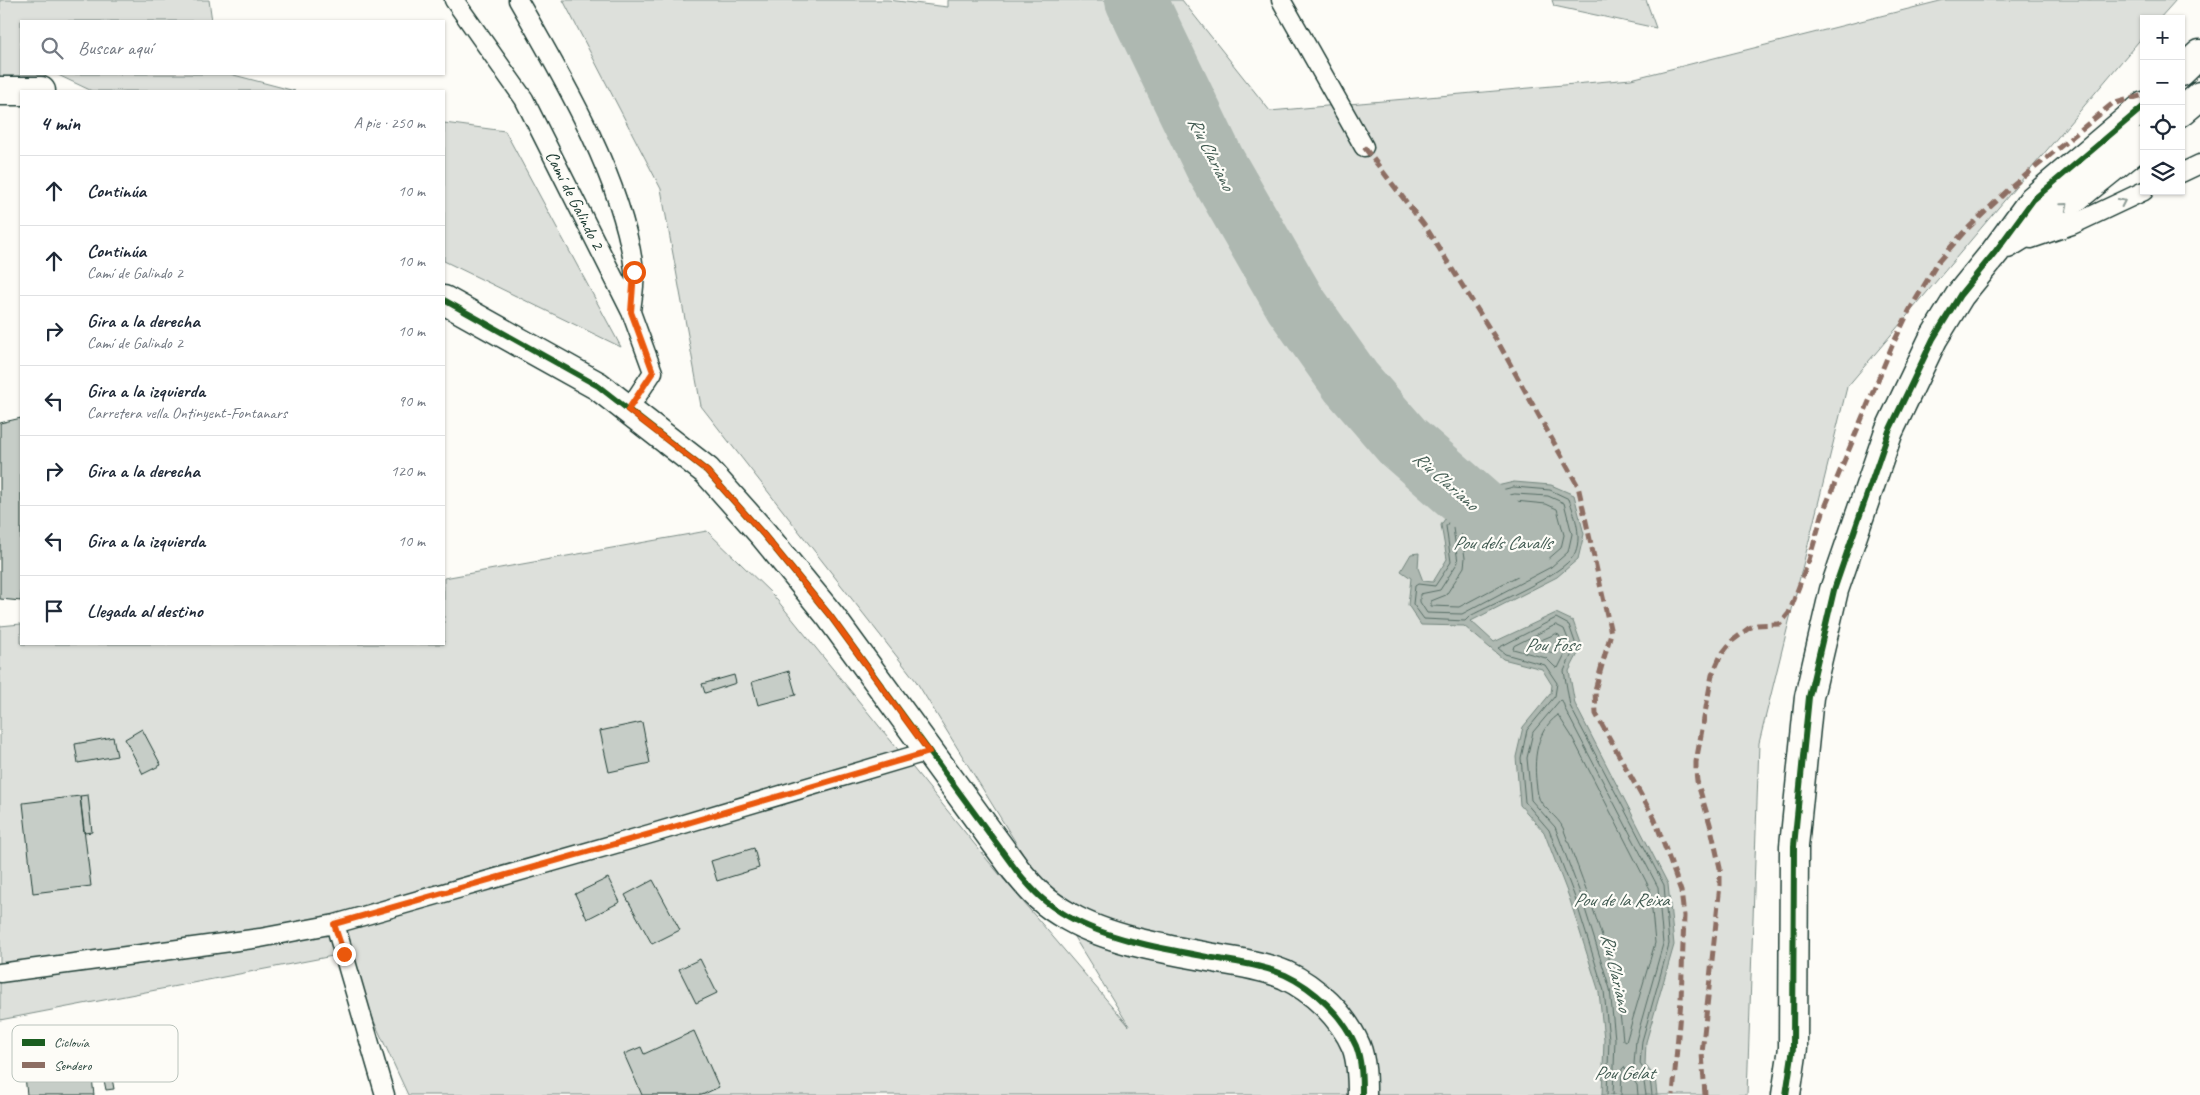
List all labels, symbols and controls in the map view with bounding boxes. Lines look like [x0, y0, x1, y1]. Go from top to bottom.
map controls [2140, 15, 2185, 195]
button: + [2140, 15, 2185, 60]
search box [20, 20, 445, 75]
icon: search [38, 34, 66, 62]
text: Buscar aquí [78, 36, 152, 60]
button: − [2140, 60, 2185, 105]
button: locate [2140, 105, 2185, 150]
text: 4 min [40, 110, 80, 136]
text: A pie · 250 m [354, 113, 425, 133]
water label: Riu Clariano [1183, 113, 1241, 196]
street label: Camí de Galindo 2 [541, 147, 610, 255]
button: layers [2140, 150, 2185, 195]
icon: ahead [40, 177, 68, 205]
text: Continúa [87, 179, 146, 203]
text: 10 m [398, 181, 425, 201]
one-way arrow [2116, 198, 2125, 208]
one-way arrow [2059, 203, 2068, 211]
text: Continúa [87, 239, 146, 263]
icon: ahead [40, 247, 68, 275]
text: 10 m [398, 251, 425, 271]
route start [623, 261, 646, 284]
text: Camí de Galindo 2 [87, 263, 183, 283]
text: Gira a la derecha [87, 309, 200, 333]
icon: right [40, 317, 68, 345]
text: 10 m [398, 321, 425, 341]
text: Camí de Galindo 2 [87, 333, 183, 353]
text: Gira a la izquierda [87, 379, 205, 403]
icon: left [40, 387, 68, 415]
text: 90 m [398, 391, 425, 411]
text: Carretera vella Ontinyent-Fontanars [87, 403, 287, 423]
water label: Riu Clariano [1408, 446, 1485, 517]
icon: right [40, 457, 68, 485]
text: Gira a la derecha [87, 459, 200, 483]
text: 120 m [391, 461, 425, 481]
icon: left [40, 527, 68, 555]
text: Gira a la izquierda [87, 529, 205, 553]
text: 10 m [398, 531, 425, 551]
water label: Pou dels Cavalls [1453, 531, 1555, 555]
icon: arrive [40, 597, 68, 625]
text: Llegada al destino [87, 599, 203, 623]
water label: Pou Fosc [1525, 633, 1582, 657]
water label: Pou de la Reixa [1573, 888, 1670, 912]
water label: Riu Clariano [1595, 931, 1637, 1016]
route end [333, 943, 356, 966]
legend [12, 1025, 178, 1082]
text: Ciclovía [54, 1034, 90, 1051]
text: Sendero [54, 1057, 92, 1074]
water label: Pou Gelat [1594, 1061, 1658, 1085]

